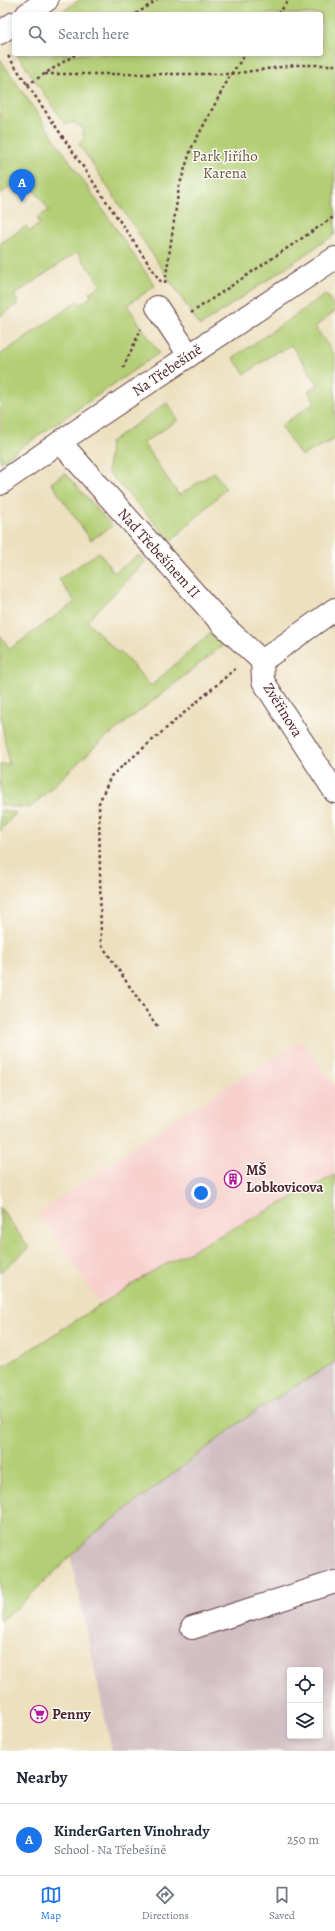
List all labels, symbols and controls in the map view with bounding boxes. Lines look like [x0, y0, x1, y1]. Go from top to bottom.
search box [12, 12, 323, 56]
icon: search [26, 23, 48, 45]
text: Search here [58, 24, 129, 44]
park label: Park Jiřího Karena [192, 146, 258, 183]
pin: A [9, 169, 35, 202]
street label: Na Třebešíně [128, 339, 206, 401]
street label: Nad Třebešínem II [113, 504, 205, 602]
street label: Zvěřinova [259, 679, 307, 741]
place label: MŠ Lobkovicova [246, 1160, 324, 1197]
building icon: MŠ Lobkovicova [223, 1169, 243, 1189]
your location [191, 1183, 211, 1203]
map controls [287, 1667, 323, 1739]
button: locate [287, 1667, 323, 1703]
button: layers [287, 1703, 323, 1739]
supermarket icon: Penny [29, 1704, 49, 1724]
place label: Penny [52, 1704, 92, 1724]
text: Nearby [16, 1766, 67, 1789]
text: KinderGarten Vinohrady [54, 1821, 209, 1841]
text: A [25, 1831, 33, 1848]
text: 250 m [287, 1831, 319, 1848]
text: School · Na Třebešíně [54, 1841, 166, 1858]
tab: Map [40, 1884, 62, 1923]
tab: Directions [142, 1884, 189, 1923]
tab: Saved [269, 1884, 295, 1923]

